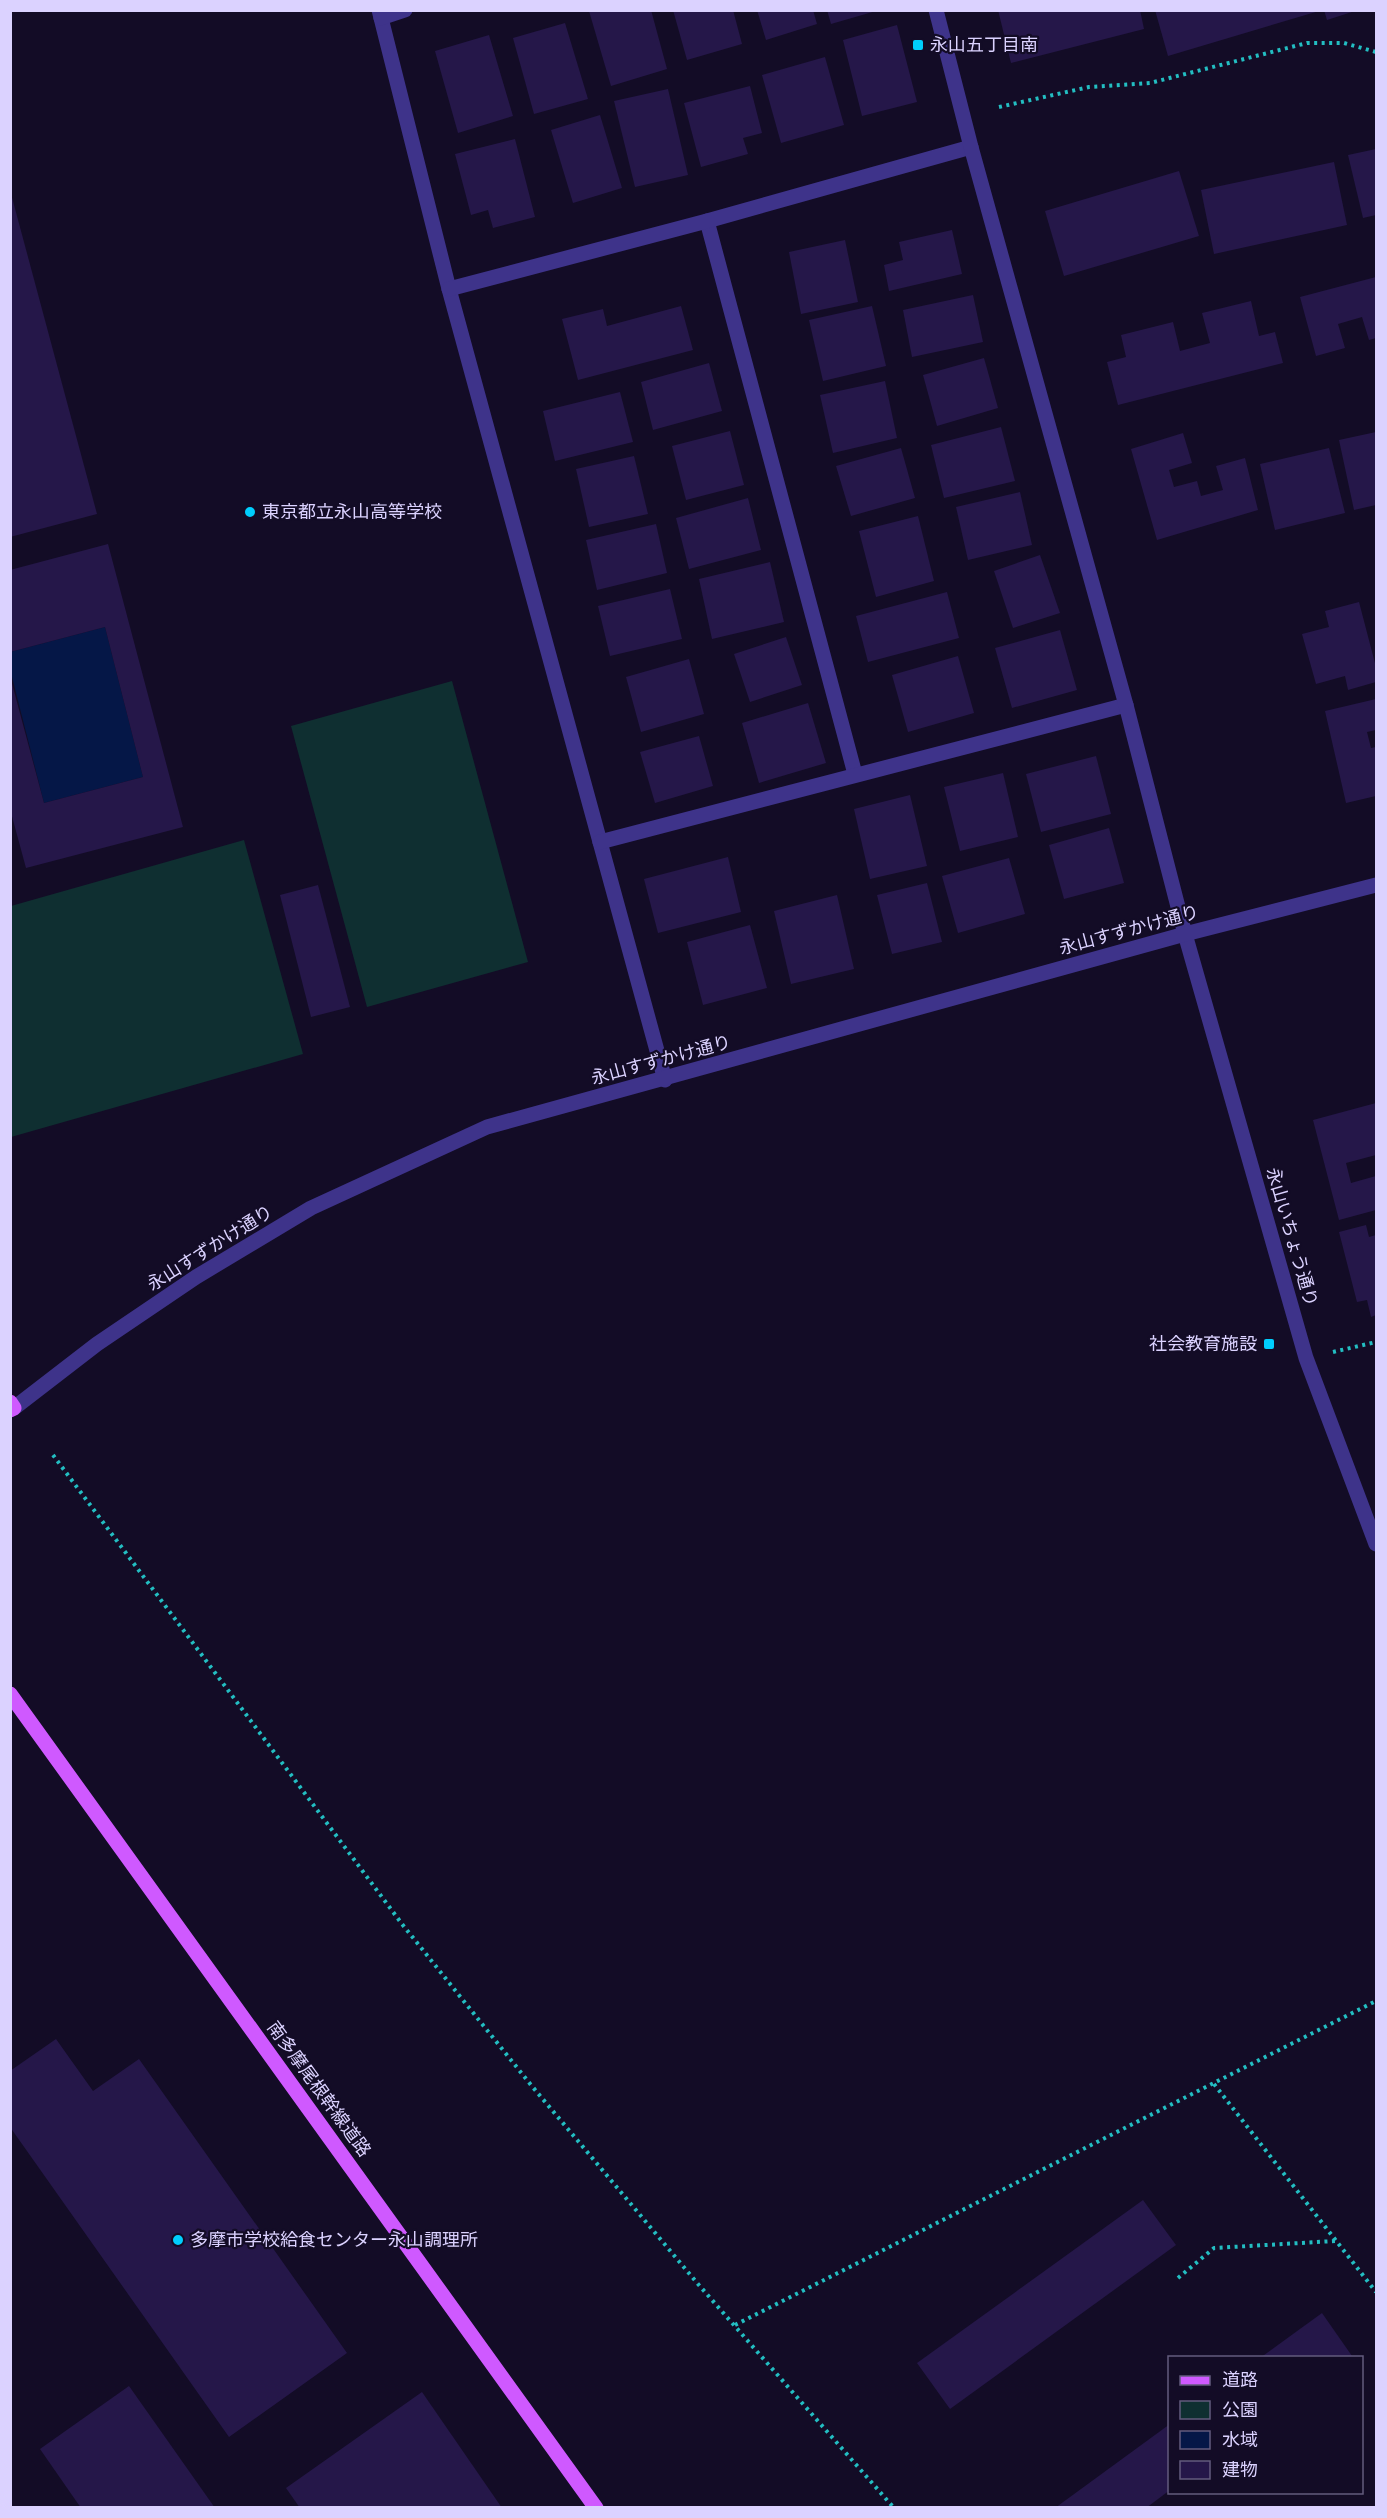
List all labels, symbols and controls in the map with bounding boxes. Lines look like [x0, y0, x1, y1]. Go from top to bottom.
place label: 永山五丁目南 [930, 33, 1038, 55]
marker: 永山五丁目南 [911, 38, 925, 52]
place label: 東京都立永山高等学校 [262, 500, 442, 522]
marker: 東京都立永山高等学校 [243, 505, 257, 519]
street label: 永山すずかけ通り [1056, 900, 1201, 958]
street label: 永山すずかけ通り [588, 1030, 733, 1088]
street label: 永山いちょう通り [1263, 1164, 1323, 1309]
street label: 永山すずかけ通り [143, 1200, 276, 1295]
place label: 社会教育施設 [1149, 1332, 1257, 1354]
marker: 社会教育施設 [1262, 1337, 1276, 1351]
street label: 南多摩尾根幹線道路 [263, 2016, 376, 2160]
place label: 多摩市学校給食センター永山調理所 [190, 2228, 478, 2250]
marker: 多摩市学校給食センター永山調理所 [171, 2233, 185, 2247]
legend [1168, 2356, 1363, 2494]
text: 道路 [1222, 2368, 1258, 2390]
text: 公園 [1222, 2398, 1258, 2420]
text: 水域 [1222, 2428, 1258, 2450]
text: 建物 [1222, 2458, 1258, 2480]

